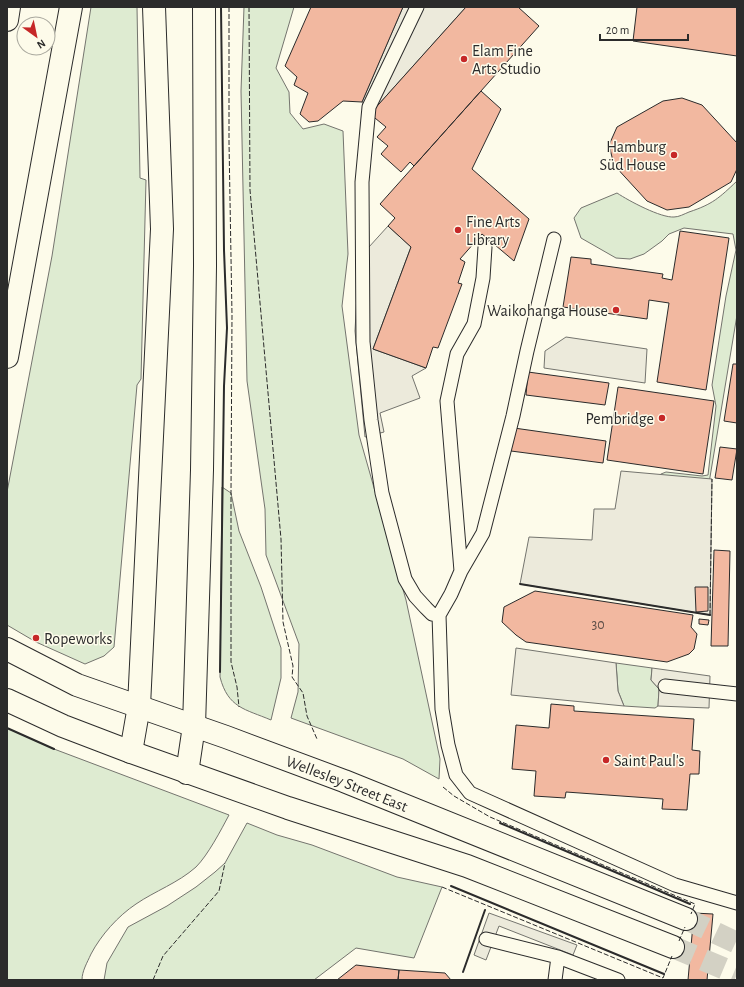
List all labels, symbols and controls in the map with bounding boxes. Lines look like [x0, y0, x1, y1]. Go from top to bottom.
north arrow [16, 16, 56, 56]
scale bar [600, 16, 688, 42]
text: 20 m [606, 24, 629, 36]
text: N [35, 37, 47, 51]
place label: Elam Fine Arts Studio [472, 43, 541, 77]
marker: Elam Fine Arts Studio [459, 54, 469, 64]
place label: Hamburg Süd House [599, 139, 666, 173]
marker: Hamburg Süd House [669, 150, 679, 160]
place label: Fine Arts Library [466, 214, 520, 249]
marker: Fine Arts Library [453, 225, 463, 235]
place label: Waikohanga House [487, 303, 608, 319]
marker: Waikohanga House [611, 305, 621, 315]
place label: Pembridge [586, 411, 654, 427]
marker: Pembridge [657, 413, 667, 423]
house number: 30 [591, 618, 605, 632]
place label: Ropeworks [44, 631, 112, 647]
marker: Ropeworks [31, 633, 41, 643]
street label: Wellesley Street East [284, 753, 410, 815]
place label: Saint Paul's [614, 753, 685, 769]
marker: Saint Paul's [601, 755, 611, 765]

